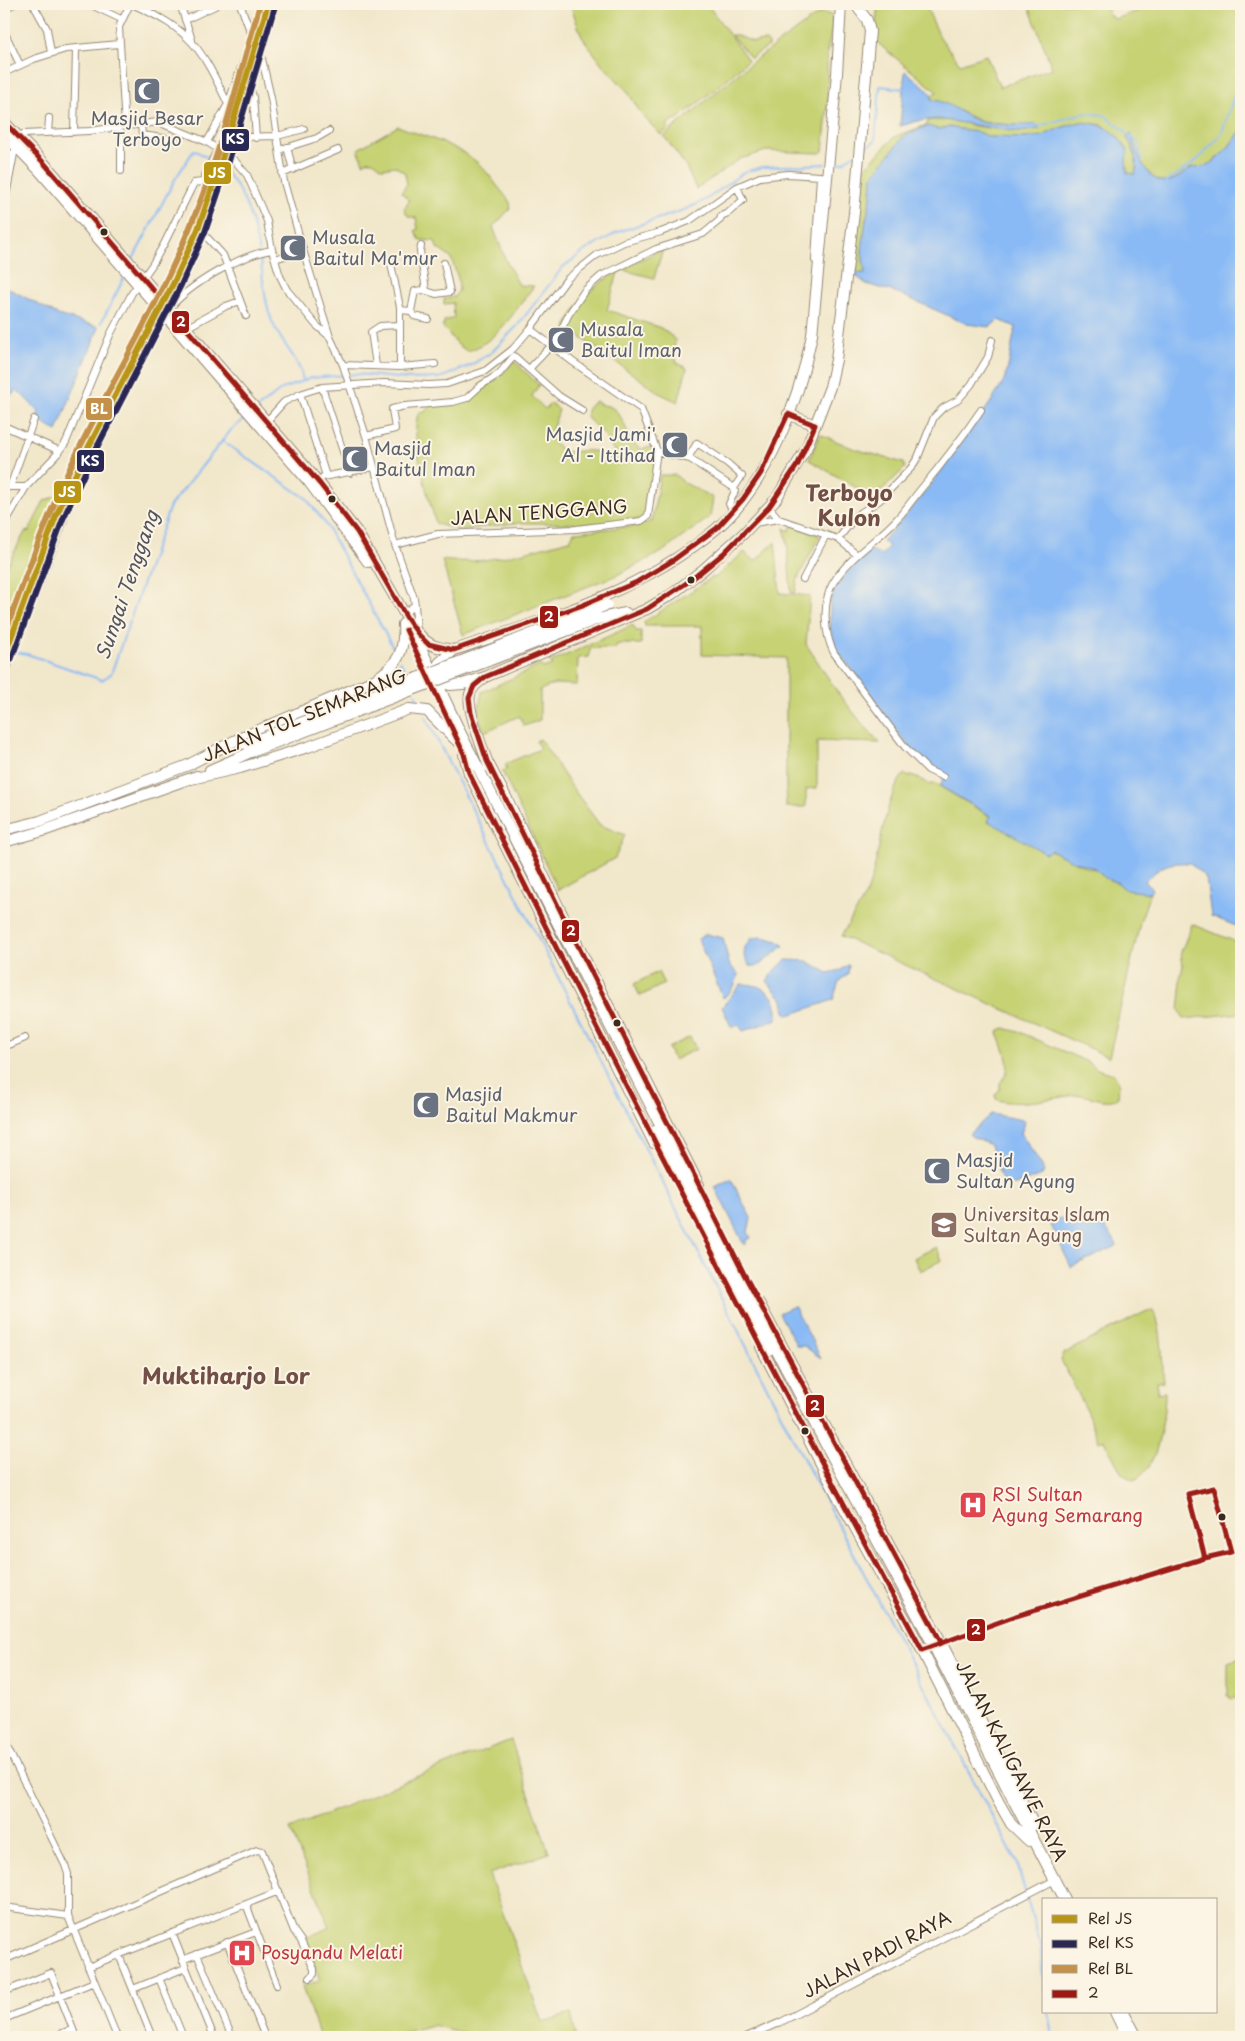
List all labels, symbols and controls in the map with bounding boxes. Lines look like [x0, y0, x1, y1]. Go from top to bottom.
mosque icon: Masjid Besar Terboyo [132, 76, 162, 106]
place label: Masjid Besar Terboyo [91, 104, 204, 152]
line badge: KS [221, 128, 250, 152]
text: KS [226, 128, 245, 149]
line badge: JS [203, 161, 232, 185]
text: JS [208, 162, 226, 183]
place label: Musala Baitul Ma'mur [312, 223, 438, 271]
unlabelled marker [99, 227, 109, 237]
mosque icon: Musala Baitul Ma'mur [278, 233, 308, 263]
line badge: 2 [171, 310, 190, 334]
text: 2 [176, 311, 186, 332]
place label: Musala Baitul Iman [580, 315, 682, 363]
mosque icon: Musala Baitul Iman [546, 325, 576, 355]
line badge: BL [85, 397, 113, 421]
text: BL [90, 398, 108, 419]
place label: Masjid Jami' Al - Ittihad [546, 420, 656, 468]
mosque icon: Masjid Jami' Al - Ittihad [660, 430, 690, 460]
place label: Masjid Baitul Iman [374, 434, 476, 482]
mosque icon: Masjid Baitul Iman [340, 444, 370, 474]
line badge: KS [76, 449, 105, 473]
text: KS [81, 450, 100, 471]
district label: Terboyo Kulon [805, 475, 893, 533]
line badge: JS [53, 480, 82, 504]
text: JS [58, 481, 76, 502]
street label: JALAN TENGGANG [450, 492, 628, 531]
unlabelled marker [327, 494, 337, 504]
water label: Sungai Tenggang [87, 506, 165, 663]
unlabelled marker [686, 575, 696, 585]
line badge: 2 [539, 605, 559, 629]
text: 2 [544, 606, 554, 627]
street label: JALAN TOL SEMARANG [198, 661, 411, 768]
line badge: 2 [561, 919, 580, 943]
text: 2 [566, 920, 576, 941]
unlabelled marker [612, 1018, 622, 1028]
place label: Masjid Baitul Makmur [445, 1080, 578, 1128]
mosque icon: Masjid Baitul Makmur [411, 1090, 441, 1120]
place label: Masjid Sultan Agung [956, 1146, 1075, 1194]
mosque icon: Masjid Sultan Agung [922, 1156, 952, 1186]
place label: Universitas Islam Sultan Agung [963, 1200, 1110, 1248]
school or university icon: Universitas Islam Sultan Agung [929, 1210, 959, 1240]
district label: Muktiharjo Lor [142, 1358, 311, 1391]
line badge: 2 [805, 1394, 825, 1418]
text: 2 [810, 1395, 820, 1416]
unlabelled marker [800, 1426, 810, 1436]
place label: RSI Sultan Agung Semarang [992, 1480, 1143, 1528]
hospital icon: RSI Sultan Agung Semarang [958, 1490, 988, 1520]
unlabelled marker [1217, 1512, 1227, 1522]
line badge: 2 [966, 1618, 986, 1642]
text: 2 [971, 1619, 981, 1640]
street label: JALAN KALIGAWE RAYA [950, 1655, 1075, 1866]
legend [1042, 1898, 1218, 2014]
street label: JALAN PADI RAYA [797, 1903, 955, 2004]
text: Rel JS [1088, 1906, 1132, 1929]
text: Rel KS [1088, 1930, 1134, 1953]
hospital icon: Posyandu Melati [227, 1938, 257, 1968]
place label: Posyandu Melati [261, 1938, 403, 1965]
text: Rel BL [1088, 1956, 1133, 1979]
text: 2 [1088, 1980, 1099, 2003]

